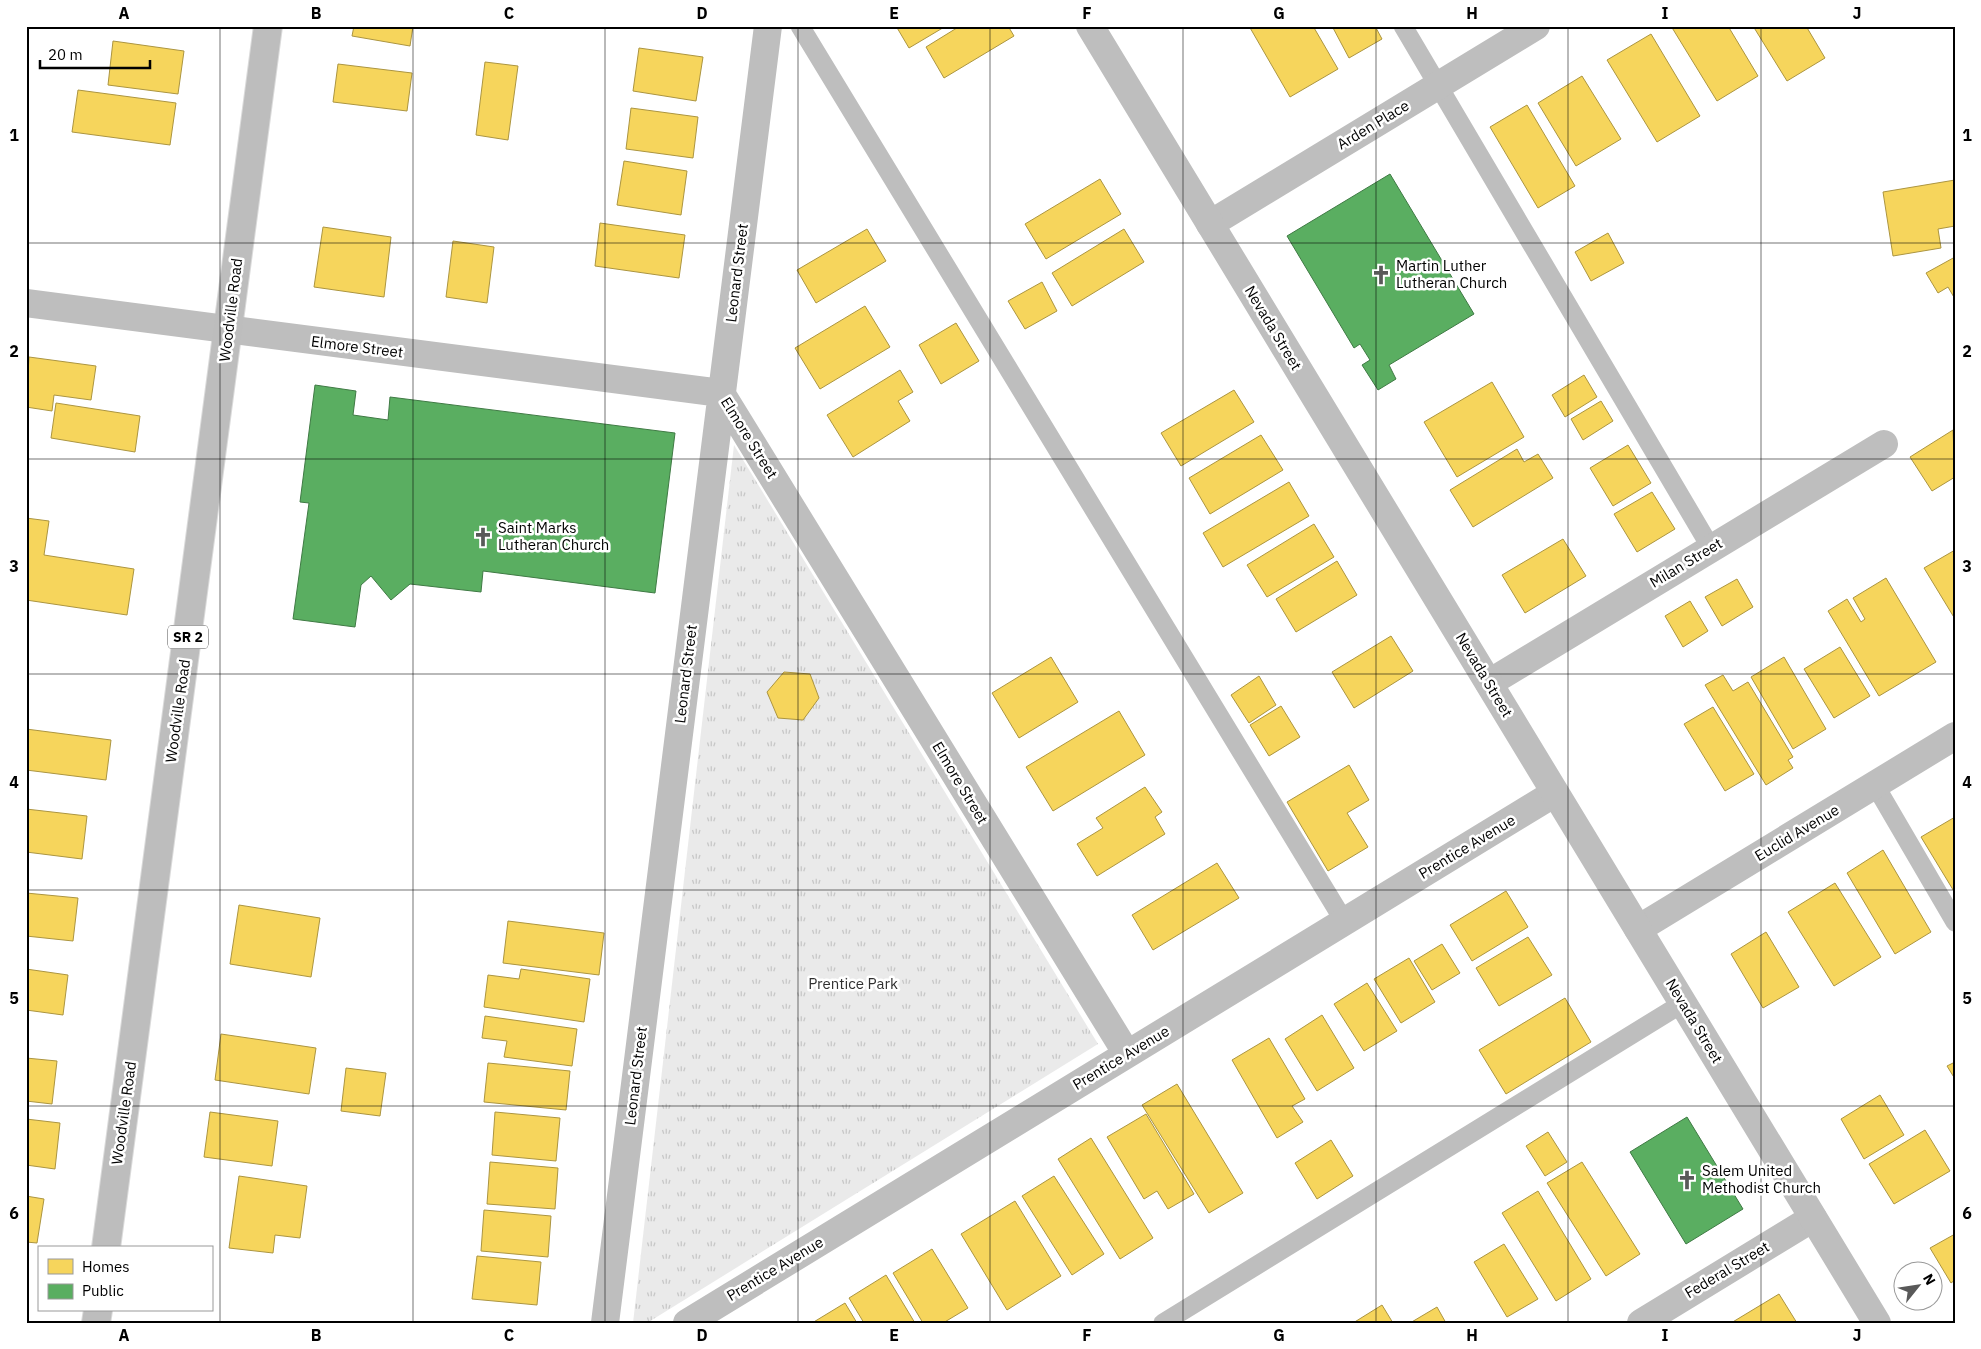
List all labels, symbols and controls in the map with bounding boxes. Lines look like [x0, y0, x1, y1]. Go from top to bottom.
text: A [119, 3, 130, 23]
text: B [311, 3, 322, 23]
text: C [504, 3, 514, 23]
text: D [696, 3, 708, 23]
text: E [889, 3, 899, 23]
text: F [1082, 3, 1092, 23]
text: G [1273, 3, 1285, 23]
text: H [1466, 3, 1478, 23]
text: I [1662, 3, 1669, 23]
text: J [1853, 3, 1861, 23]
scale bar [40, 38, 150, 70]
text: 20 m [48, 45, 83, 64]
street label: Arden Place [1333, 96, 1412, 154]
text: 1 [9, 125, 19, 145]
text: 1 [1962, 125, 1972, 145]
street label: Leonard Street [721, 222, 752, 323]
place label: Martin Luther Lutheran Church [1396, 256, 1507, 292]
street label: Woodville Road [215, 257, 246, 363]
church icon: Martin Luther Lutheran Church [1370, 264, 1392, 286]
street label: Nevada Street [1241, 282, 1306, 374]
street label: Elmore Street [310, 331, 404, 362]
text: 2 [9, 341, 19, 361]
text: 2 [1962, 341, 1972, 361]
street label: Elmore Street [717, 393, 782, 482]
place label: Saint Marks Lutheran Church [498, 518, 609, 554]
church icon: Saint Marks Lutheran Church [472, 526, 494, 548]
street label: Milan Street [1646, 534, 1725, 592]
text: 3 [9, 556, 19, 576]
text: 3 [1962, 556, 1972, 576]
street label: Leonard Street [670, 623, 701, 724]
road number: SR 2 [168, 626, 208, 649]
street label: Nevada Street [1452, 629, 1517, 721]
street label: Woodville Road [161, 658, 194, 764]
street label: Elmore Street [928, 738, 992, 827]
text: 4 [9, 772, 19, 792]
text: 4 [1962, 772, 1972, 792]
street label: Euclid Avenue [1751, 800, 1842, 865]
street label: Prentice Avenue [1415, 810, 1519, 883]
park label: Prentice Park [808, 974, 898, 993]
street label: Nevada Street [1662, 975, 1727, 1067]
text: 5 [9, 988, 19, 1008]
text: 5 [1962, 988, 1972, 1008]
street label: Prentice Avenue [1069, 1021, 1173, 1094]
street label: Leonard Street [620, 1025, 651, 1126]
street label: Woodville Road [107, 1060, 140, 1166]
place label: Salem United Methodist Church [1702, 1161, 1821, 1197]
church icon: Salem United Methodist Church [1676, 1169, 1698, 1191]
text: 6 [9, 1203, 19, 1223]
text: 6 [1962, 1203, 1972, 1223]
street label: Prentice Avenue [723, 1232, 827, 1305]
street label: Federal Street [1681, 1237, 1773, 1302]
legend [38, 1246, 212, 1312]
text: Homes [82, 1257, 130, 1276]
north arrow [1894, 1262, 1944, 1312]
text: N [1919, 1271, 1940, 1288]
text: Public [82, 1281, 124, 1300]
text: A [119, 1325, 130, 1345]
text: B [311, 1325, 322, 1345]
text: C [504, 1325, 514, 1345]
text: D [696, 1325, 708, 1345]
text: E [889, 1325, 899, 1345]
text: F [1082, 1325, 1092, 1345]
text: G [1273, 1325, 1285, 1345]
text: H [1466, 1325, 1478, 1345]
text: I [1662, 1325, 1669, 1345]
text: J [1853, 1325, 1861, 1345]

